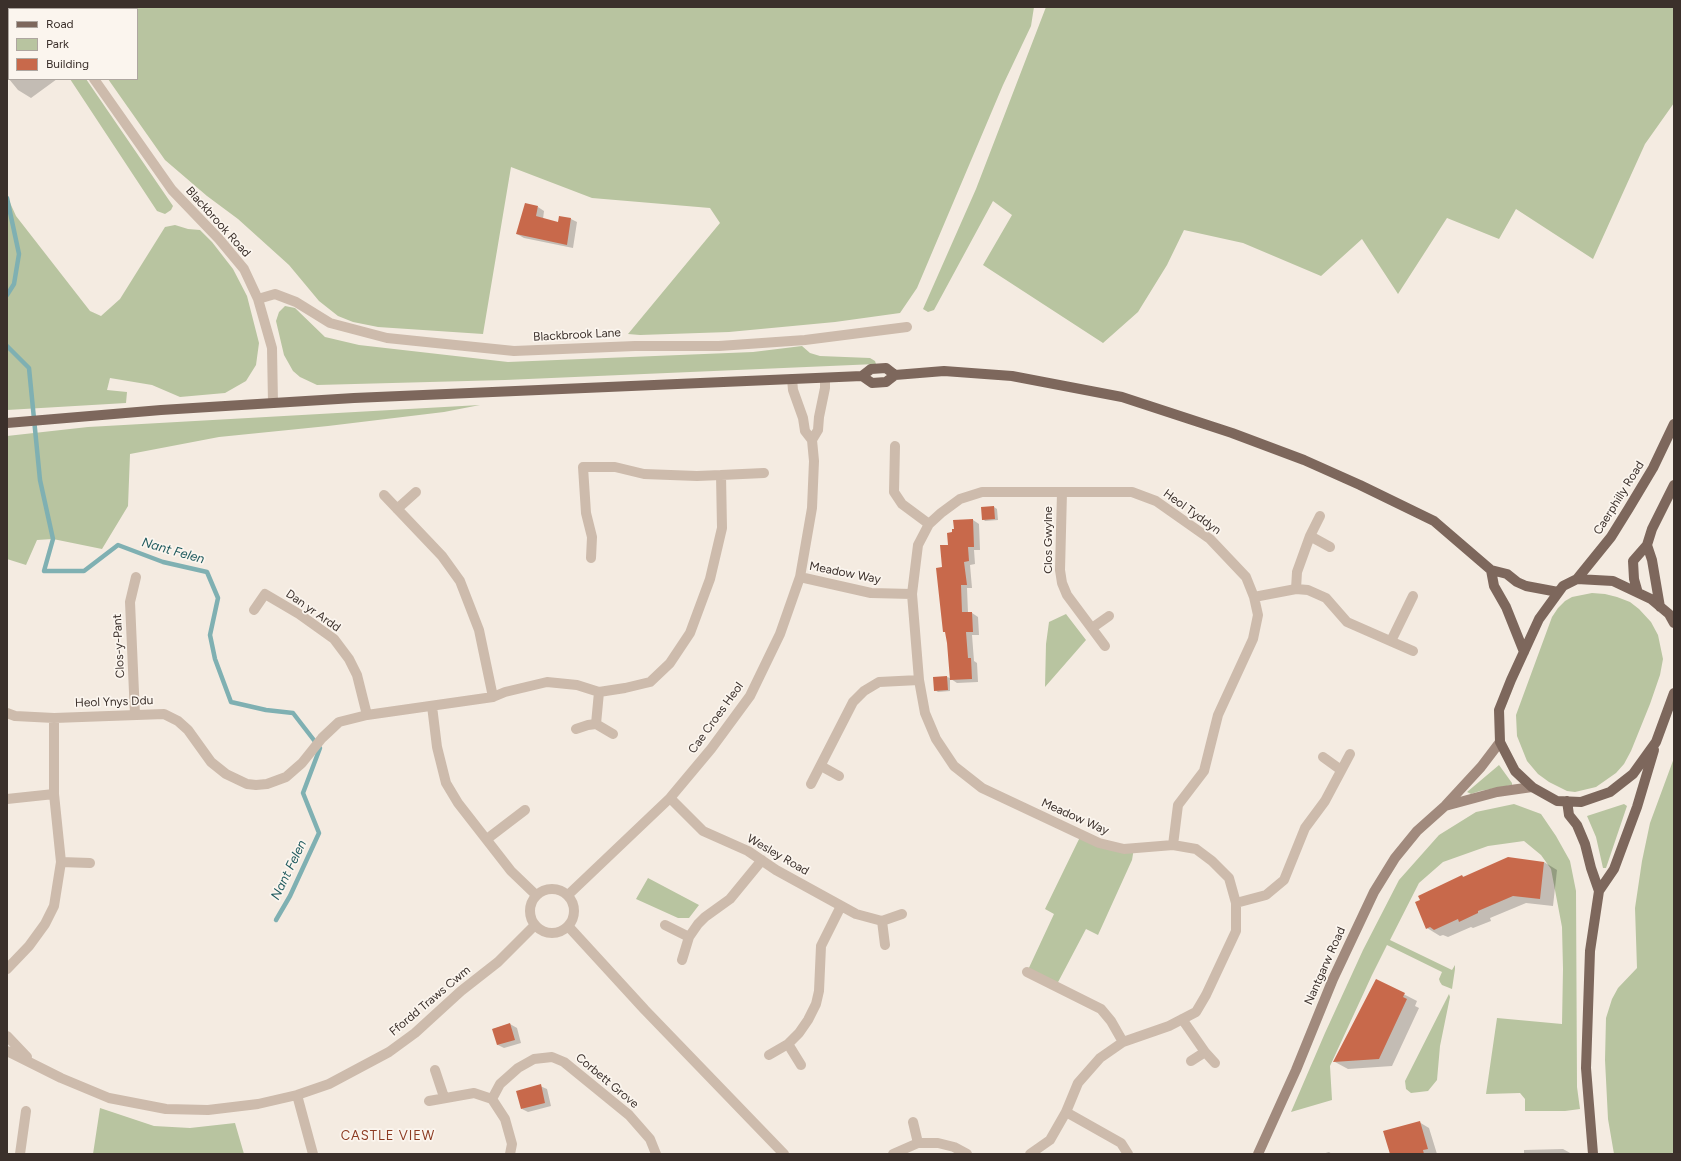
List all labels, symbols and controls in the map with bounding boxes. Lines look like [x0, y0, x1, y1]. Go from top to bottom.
legend [8, 8, 138, 80]
text: Road [46, 17, 74, 31]
text: Park [46, 37, 69, 51]
text: Building [46, 57, 89, 71]
street label: Blackbrook Road [183, 184, 253, 260]
street label: Blackbrook Lane [533, 326, 621, 344]
street label: Caerphilly Road [1591, 459, 1647, 537]
street label: Heol Tyddyn [1160, 486, 1224, 538]
street label: Clos Gwylne [1041, 506, 1055, 574]
water label: Nant Felen [140, 535, 206, 567]
street label: Meadow Way [808, 559, 882, 587]
street label: Dan yr Ardd [283, 587, 343, 635]
street label: Clos-y-Pant [110, 613, 128, 679]
street label: Cae Croes Heol [685, 680, 747, 756]
street label: Heol Ynys Ddu [75, 693, 153, 711]
street label: Meadow Way [1039, 796, 1111, 838]
street label: Wesley Road [744, 831, 812, 879]
water label: Nant Felen [268, 838, 310, 902]
street label: Nantgarw Road [1301, 925, 1349, 1007]
street label: Ffordd Traws Cwm [387, 963, 473, 1039]
street label: Corbett Grove [573, 1050, 641, 1112]
district label: CASTLE VIEW [341, 1128, 435, 1144]

